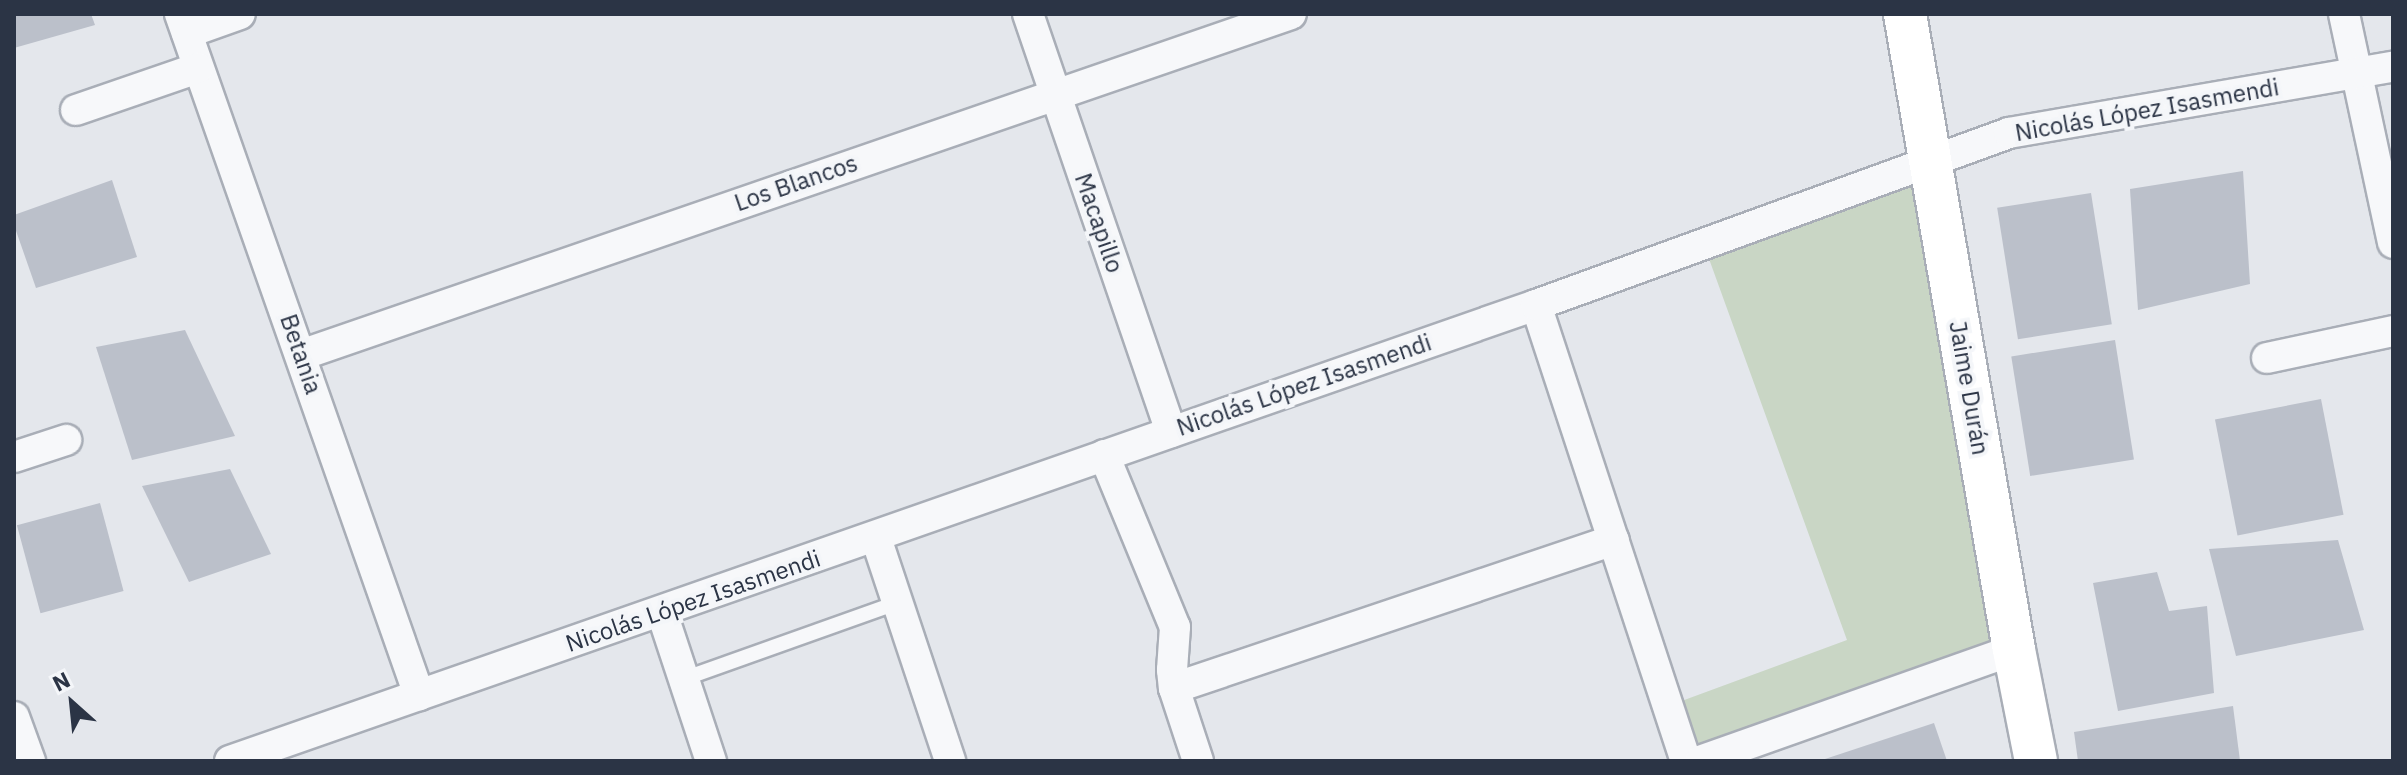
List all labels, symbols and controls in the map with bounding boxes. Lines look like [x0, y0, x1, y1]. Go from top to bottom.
street label: Nicolás López Isasmendi [2013, 73, 2281, 147]
street label: Los Blancos [731, 149, 861, 217]
street label: Macapillo [1069, 169, 1129, 277]
street label: Betania [274, 310, 328, 398]
street label: Jaime Durán [1943, 319, 1995, 457]
street label: Nicolás López Isasmendi [1173, 328, 1435, 442]
street label: Nicolás López Isasmendi [562, 544, 824, 658]
north arrow [32, 663, 112, 743]
text: N [47, 665, 75, 698]

